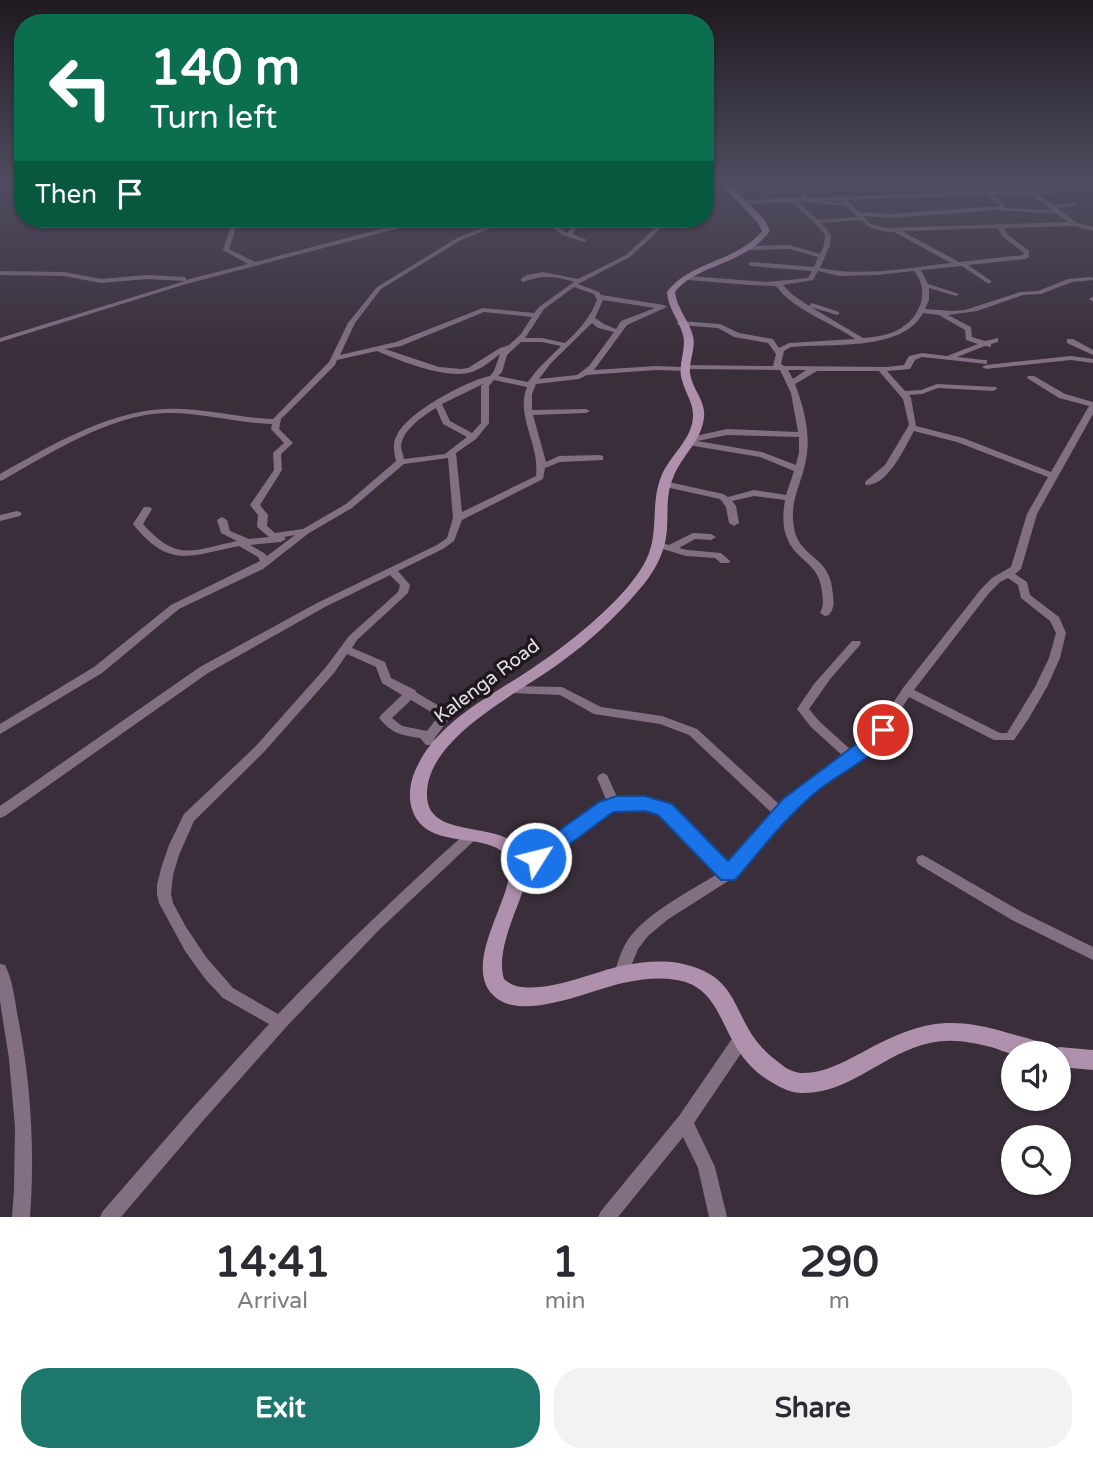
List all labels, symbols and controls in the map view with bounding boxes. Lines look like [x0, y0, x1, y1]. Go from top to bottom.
text: 140 m [150, 39, 300, 98]
icon: left [35, 42, 126, 133]
text: Turn left [150, 99, 277, 137]
icon: arrive [111, 175, 149, 213]
text: Then [35, 179, 97, 210]
street label: Kalenga Road [430, 634, 544, 728]
pin [853, 700, 913, 760]
icon: arrive [864, 711, 902, 749]
position arrow [499, 821, 573, 895]
map controls [1001, 1041, 1071, 1195]
button: sound [1001, 1041, 1071, 1111]
button: search [1001, 1125, 1071, 1195]
text: 14:41 [214, 1237, 331, 1288]
text: 1 [552, 1237, 578, 1288]
text: 290 [800, 1237, 879, 1288]
text: Arrival [237, 1287, 308, 1315]
text: min [545, 1287, 586, 1315]
text: m [829, 1287, 850, 1315]
button: Exit [21, 1368, 540, 1448]
button: Share [554, 1368, 1072, 1448]

